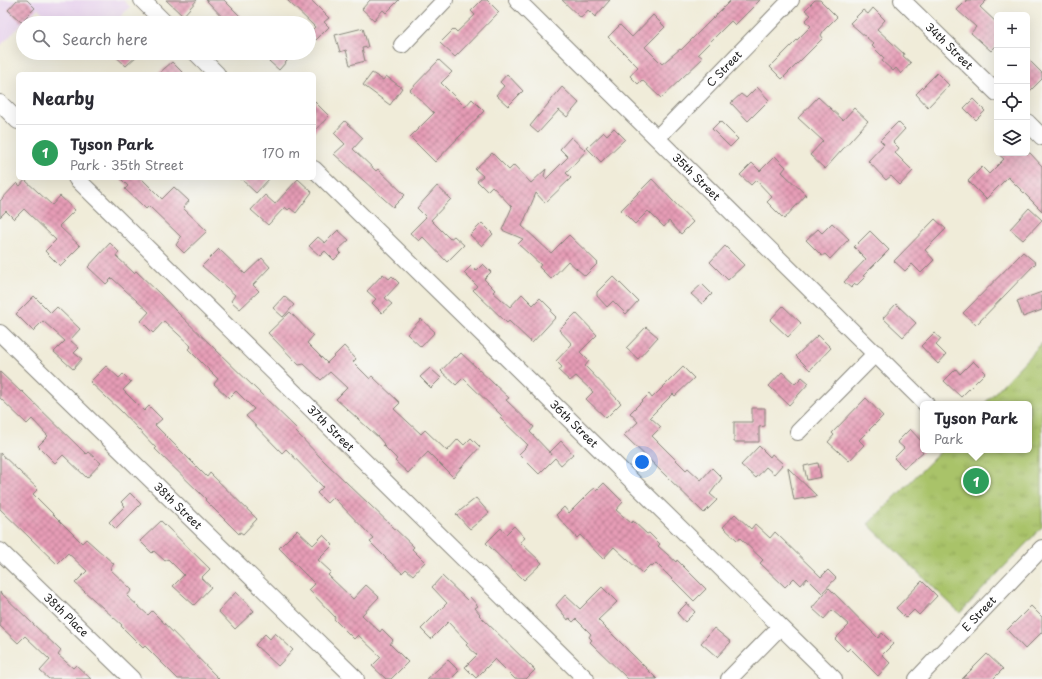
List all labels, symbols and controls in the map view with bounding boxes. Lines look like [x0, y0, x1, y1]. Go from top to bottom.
map controls [994, 12, 1030, 156]
button: + [994, 12, 1030, 48]
search box [16, 16, 316, 60]
street label: 34th Street [922, 18, 978, 74]
icon: search [30, 27, 52, 49]
text: Search here [62, 27, 148, 50]
street label: C Street [702, 46, 746, 90]
button: − [994, 48, 1030, 84]
button: locate [994, 84, 1030, 120]
text: Nearby [32, 85, 94, 111]
button: layers [994, 120, 1030, 156]
text: Tyson Park [70, 132, 154, 155]
text: 1 [42, 143, 48, 162]
text: 170 m [262, 143, 300, 162]
street label: 35th Street [669, 149, 725, 205]
text: Park · 35th Street [70, 155, 183, 174]
street label: 36th Street [546, 396, 603, 452]
street label: 37th Street [304, 401, 359, 455]
popup [920, 401, 1032, 453]
text: Tyson Park [934, 406, 1018, 429]
text: Park [934, 429, 963, 448]
your location [632, 452, 652, 472]
pin: 1 [963, 466, 989, 496]
street label: 38th Street [150, 478, 207, 533]
street label: 38th Place [40, 589, 93, 641]
street label: E Street [958, 592, 1000, 635]

